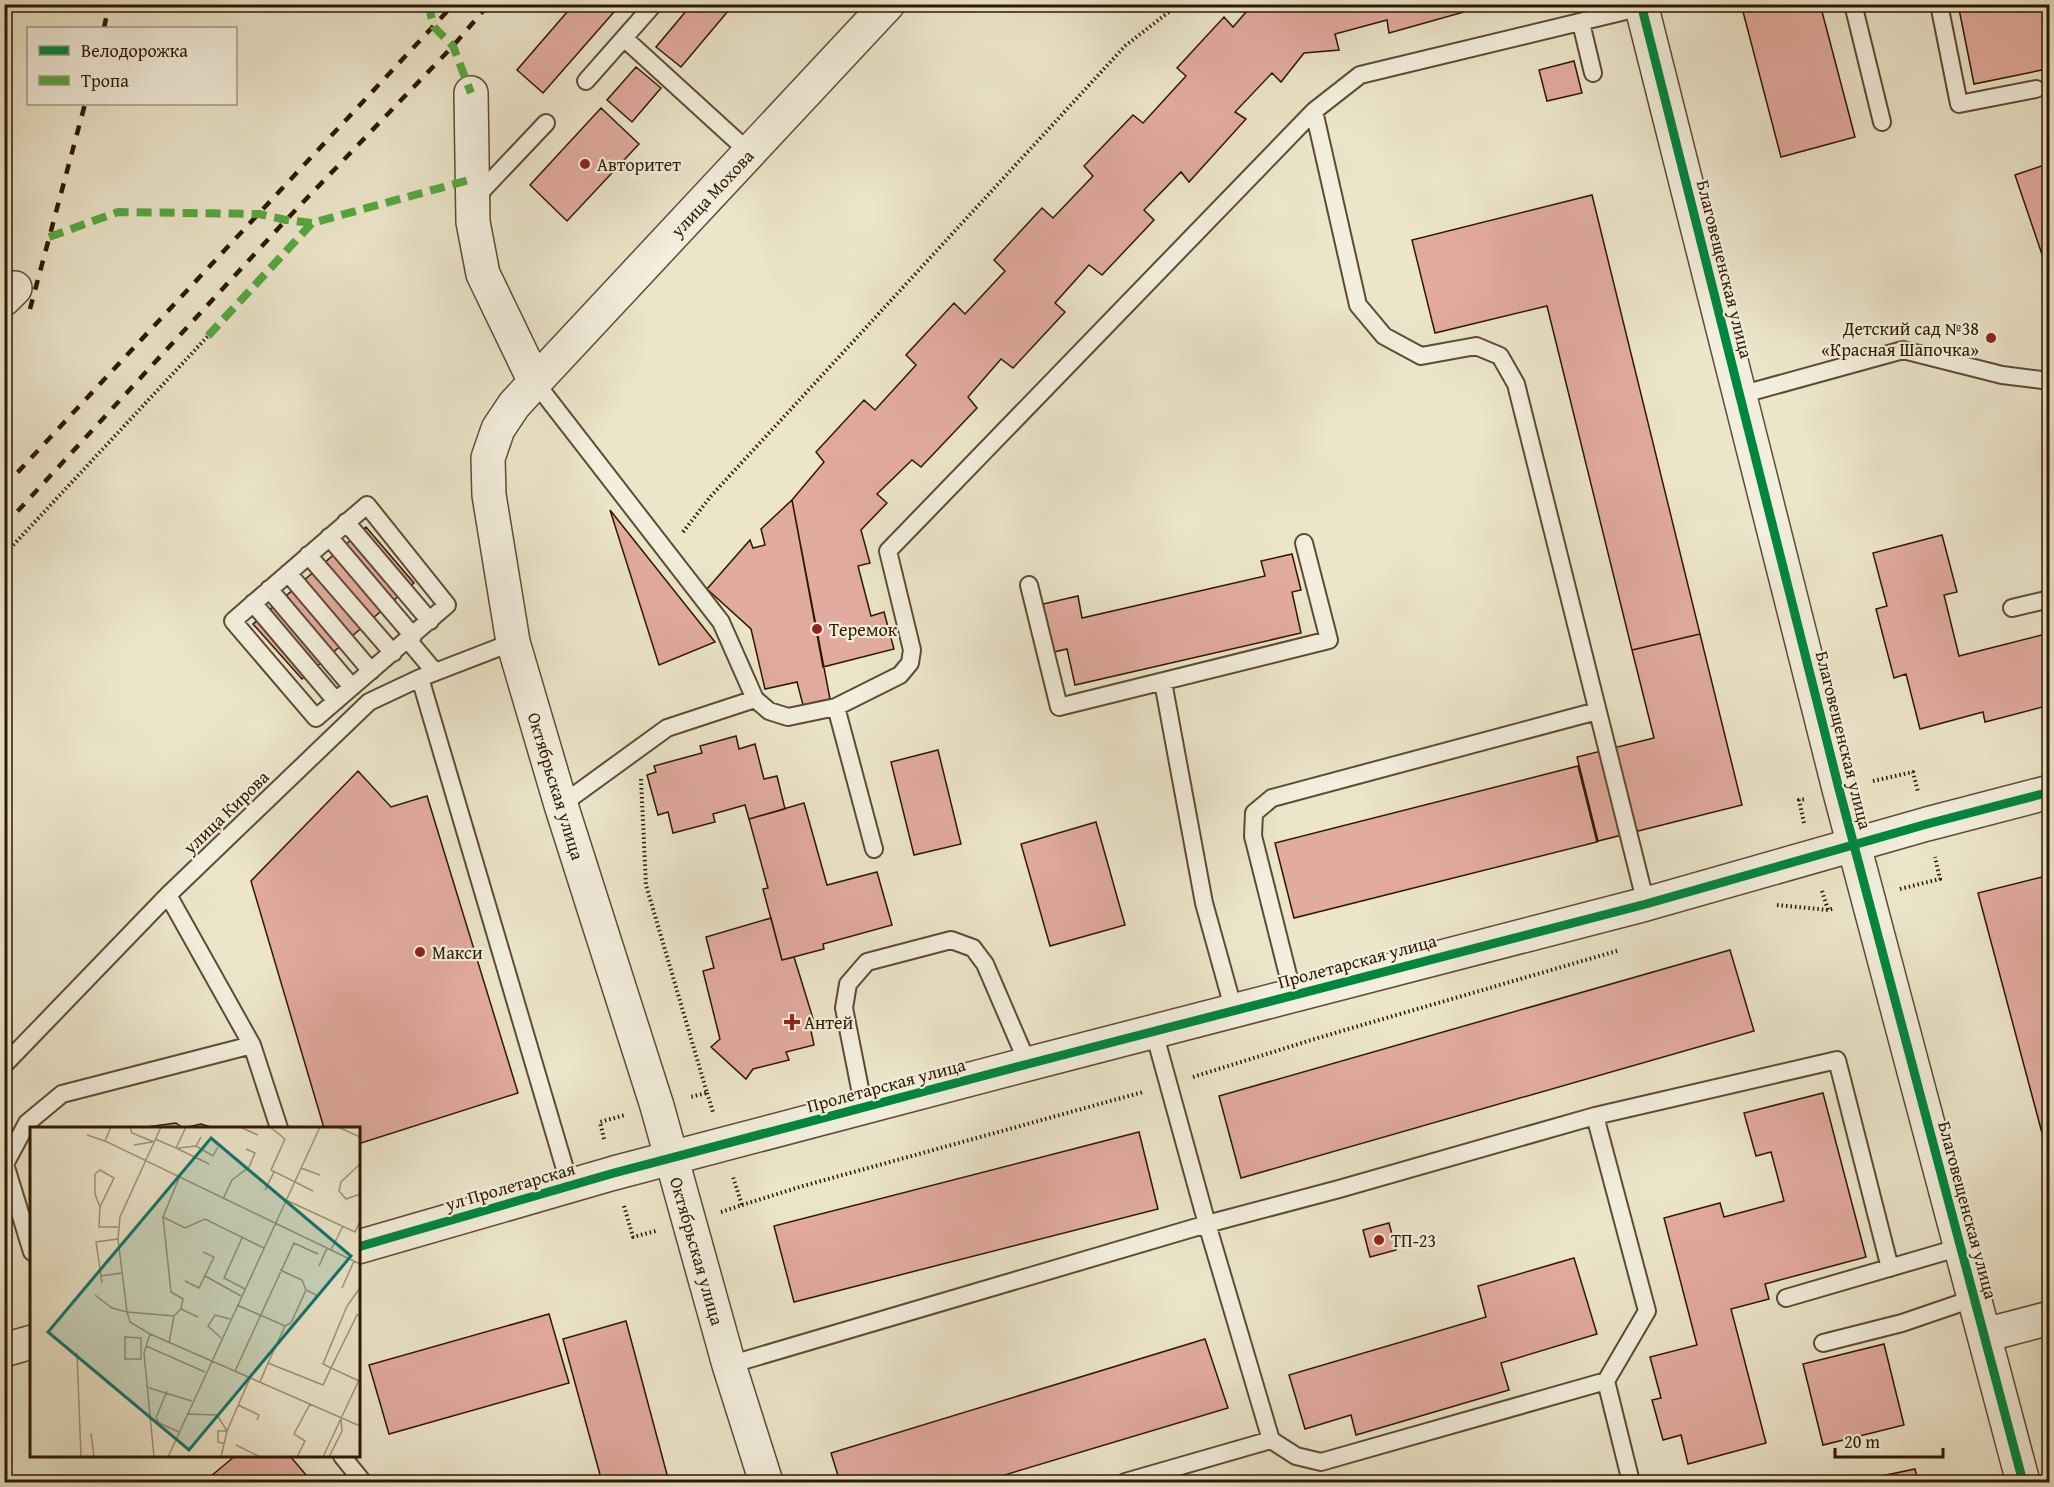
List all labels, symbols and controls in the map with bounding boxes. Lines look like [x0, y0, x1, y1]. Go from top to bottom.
legend [27, 27, 237, 105]
text: Велодорожка [81, 37, 188, 64]
text: Тропа [81, 67, 129, 94]
street label: улица Мохова [663, 143, 760, 244]
place label: Авторитет [597, 151, 681, 178]
marker: Авторитет [578, 157, 592, 171]
street label: Благовещенская улица [1690, 177, 1760, 362]
place label: Детский сад №38 «Красная Шапочка» [1821, 315, 1979, 363]
marker: Детский сад №38 «Красная Шапочка» [1984, 331, 1998, 345]
place label: Теремок [829, 616, 898, 643]
marker: Теремок [810, 622, 824, 636]
street label: Благовещенская улица [1809, 648, 1879, 833]
street label: Октябрьская улица [521, 709, 591, 864]
street label: улица Кирова [176, 764, 275, 861]
street label: Пролетарская улица [1275, 927, 1440, 995]
place label: Макси [432, 939, 483, 966]
marker: Макси [413, 945, 427, 959]
place label: Антей [804, 1009, 853, 1036]
marker: Антей [785, 1015, 799, 1029]
street label: Пролетарская улица [804, 1051, 969, 1119]
street label: Благовещенская улица [1931, 1118, 2005, 1302]
inset map [30, 1127, 360, 1457]
street label: ул Пролетарская [441, 1155, 578, 1218]
street label: Октябрьская улица [663, 1174, 731, 1329]
place label: ТП-23 [1391, 1227, 1436, 1254]
marker: ТП-23 [1372, 1233, 1386, 1247]
scale bar [1835, 1421, 1943, 1459]
text: 20 m [1844, 1428, 1880, 1455]

